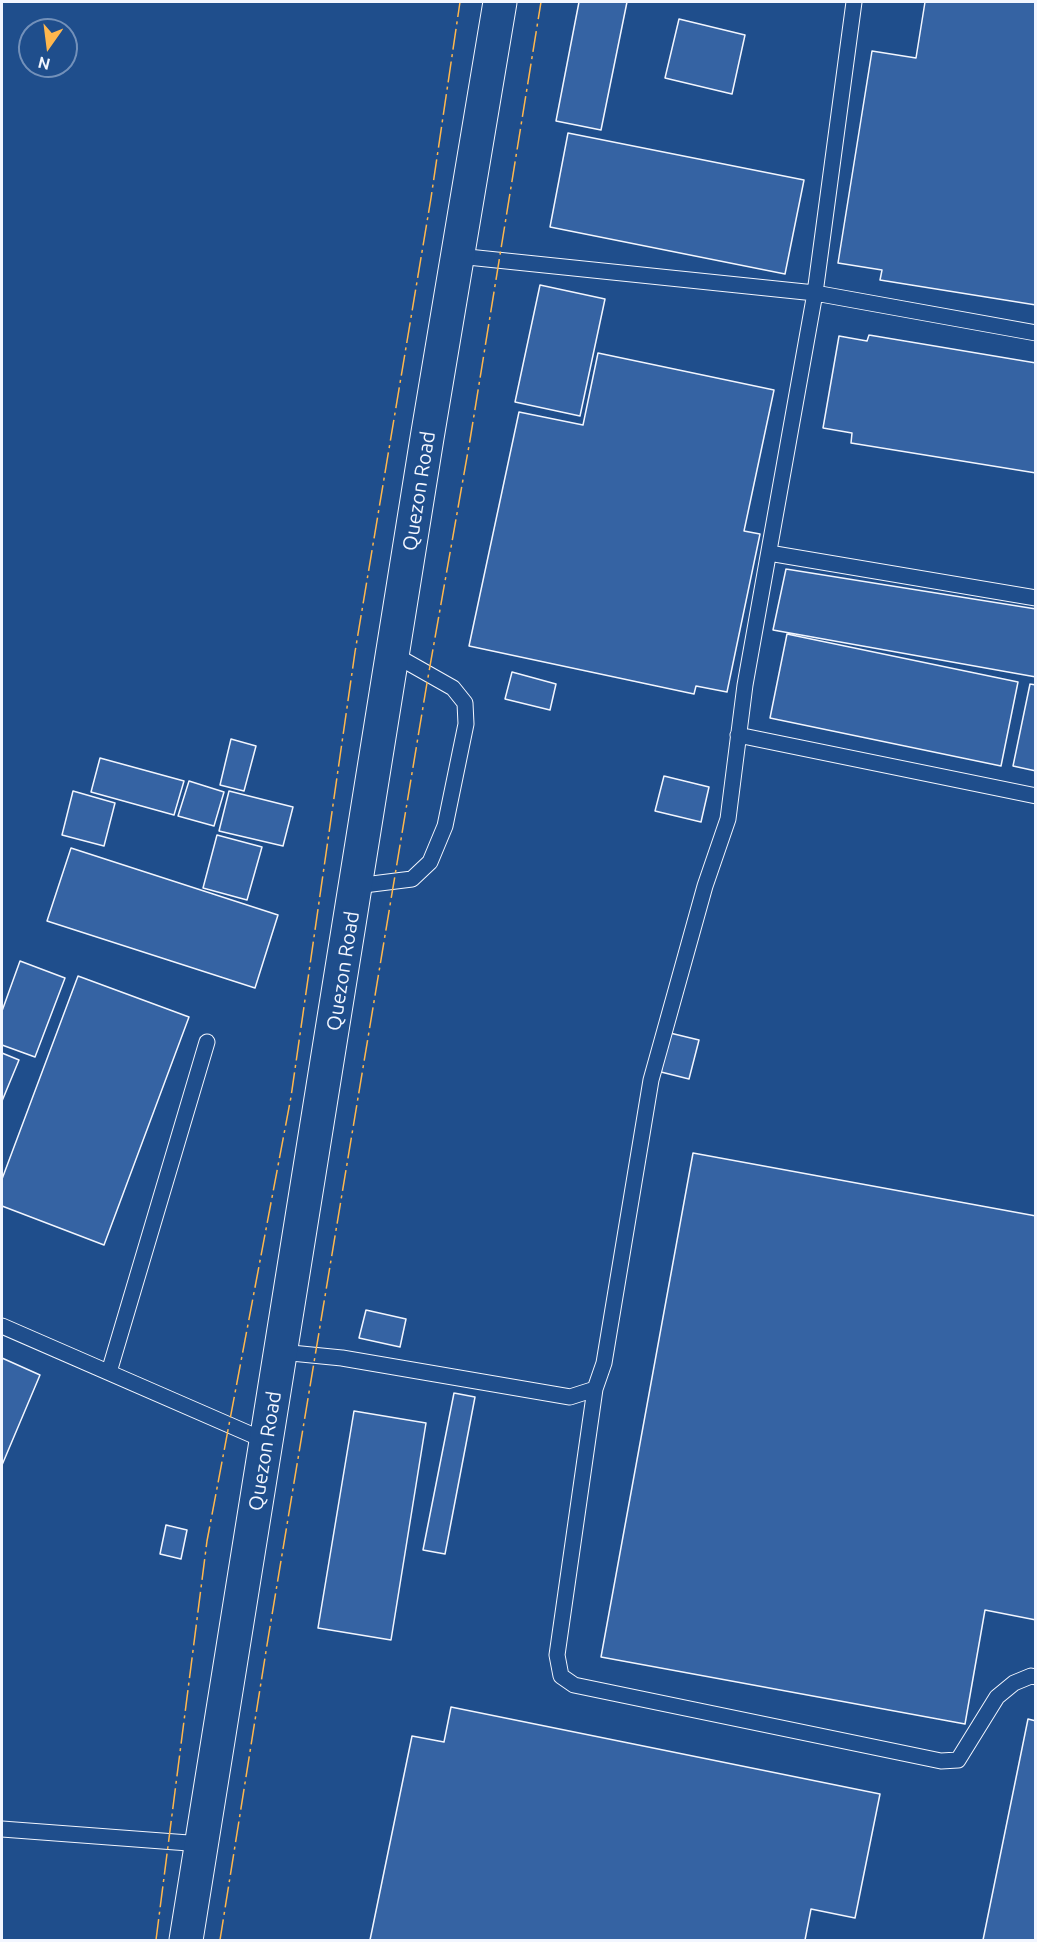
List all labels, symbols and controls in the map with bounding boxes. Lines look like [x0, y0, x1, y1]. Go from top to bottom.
north arrow [18, 18, 78, 78]
text: N [36, 53, 52, 74]
street label: Quezon Road [398, 429, 440, 553]
street label: Quezon Road [322, 909, 364, 1033]
street label: Quezon Road [244, 1389, 286, 1513]

